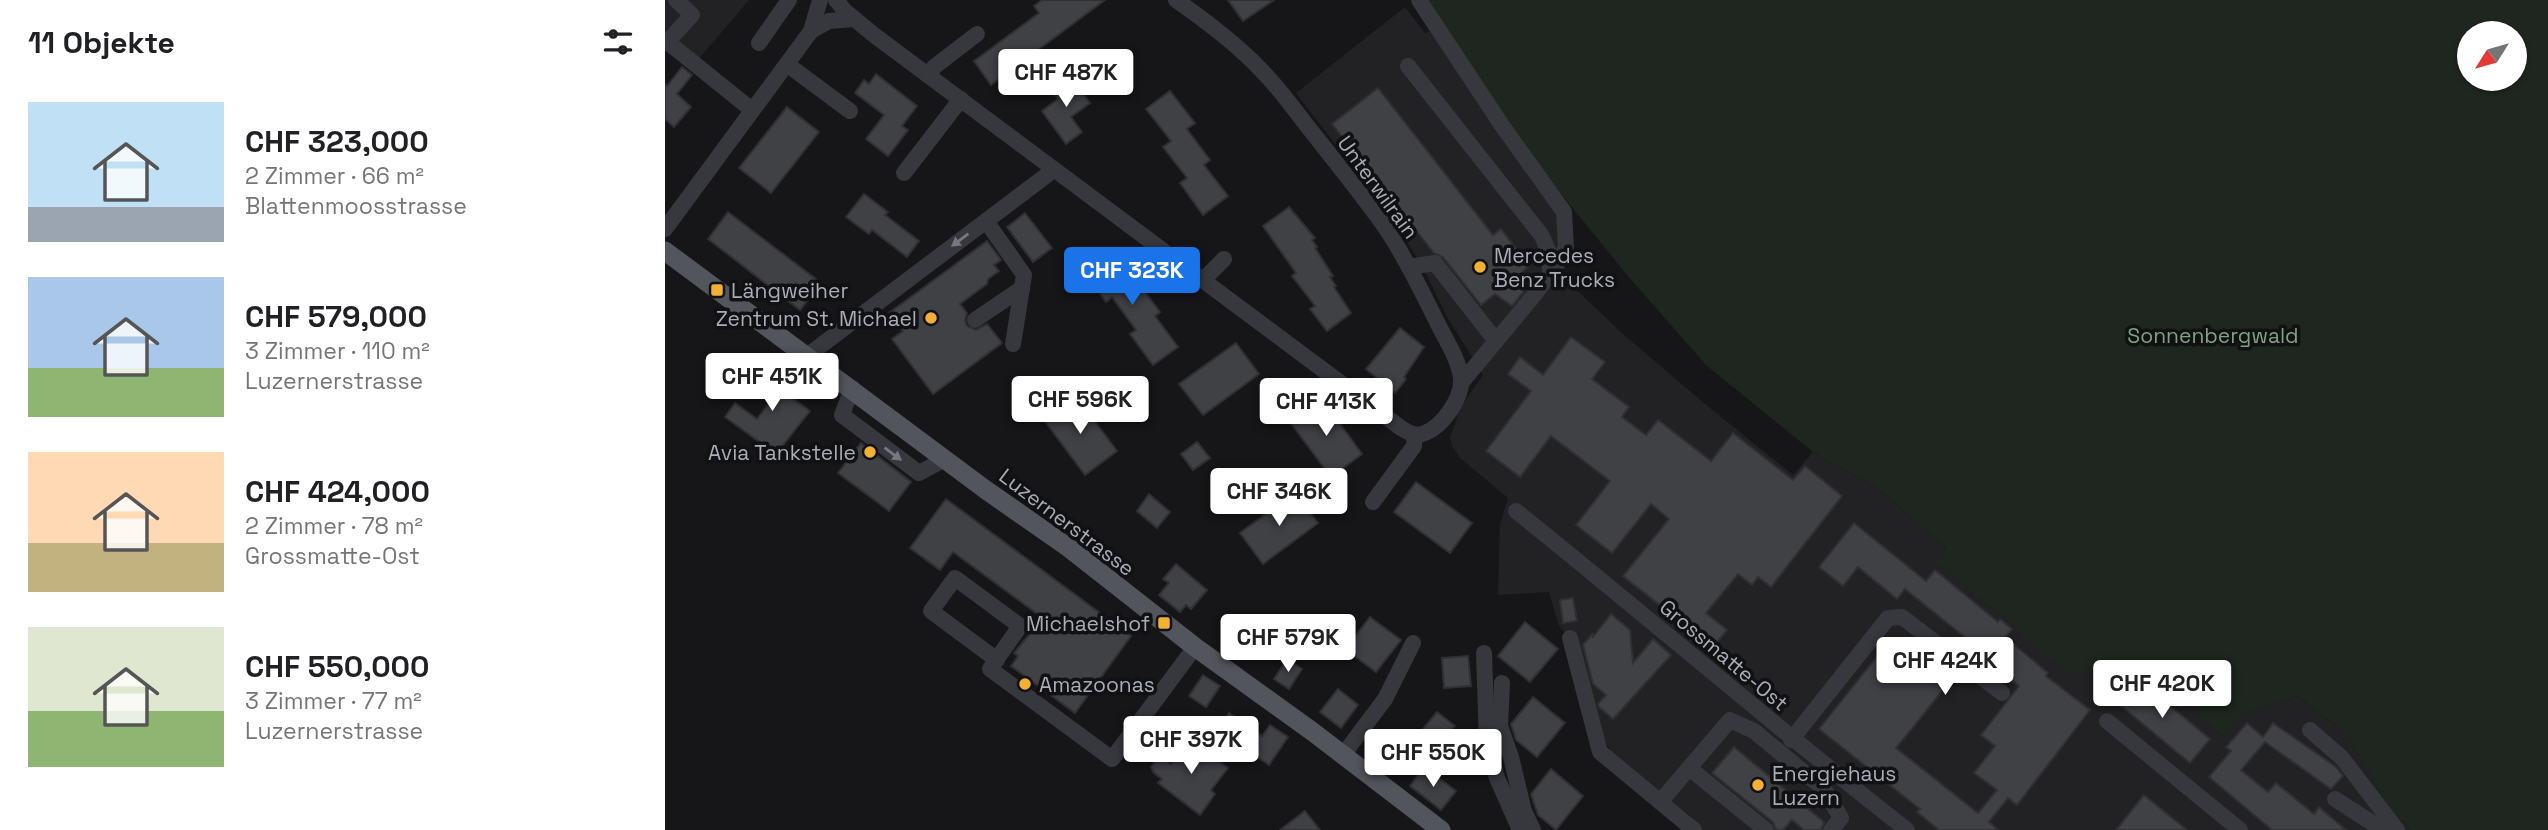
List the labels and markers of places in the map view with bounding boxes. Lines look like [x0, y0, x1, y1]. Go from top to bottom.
pin: CHF 487K [994, 50, 1138, 109]
place label: Mercedes Benz Trucks [1494, 242, 1615, 293]
pin: CHF 323K [1060, 247, 1204, 307]
marker: Mercedes Benz Trucks [1472, 259, 1488, 275]
place label: Längweiher [731, 277, 848, 304]
marker: Längweiher [709, 282, 725, 298]
place label: Zentrum St. Michael [716, 305, 917, 332]
marker: Zentrum St. Michael [923, 310, 939, 326]
pin: CHF 451K [700, 354, 844, 413]
pin: CHF 596K [1008, 376, 1152, 436]
pin: CHF 413K [1254, 378, 1398, 438]
place label: Avia Tankstelle [708, 439, 856, 466]
marker: Avia Tankstelle [862, 444, 878, 460]
pin: CHF 346K [1207, 468, 1351, 528]
place label: Michaelshof [1026, 610, 1150, 637]
pin: CHF 579K [1216, 614, 1360, 674]
marker: Michaelshof [1156, 615, 1172, 631]
pin: CHF 424K [1873, 638, 2017, 697]
pin: CHF 420K [2090, 660, 2234, 720]
place label: Amazoonas [1039, 671, 1155, 698]
marker: Amazoonas [1017, 676, 1033, 692]
pin: CHF 397K [1119, 716, 1263, 776]
pin: CHF 550K [1361, 730, 1505, 789]
place label: Energiehaus Luzern [1772, 760, 1896, 811]
marker: Energiehaus Luzern [1750, 777, 1766, 793]

